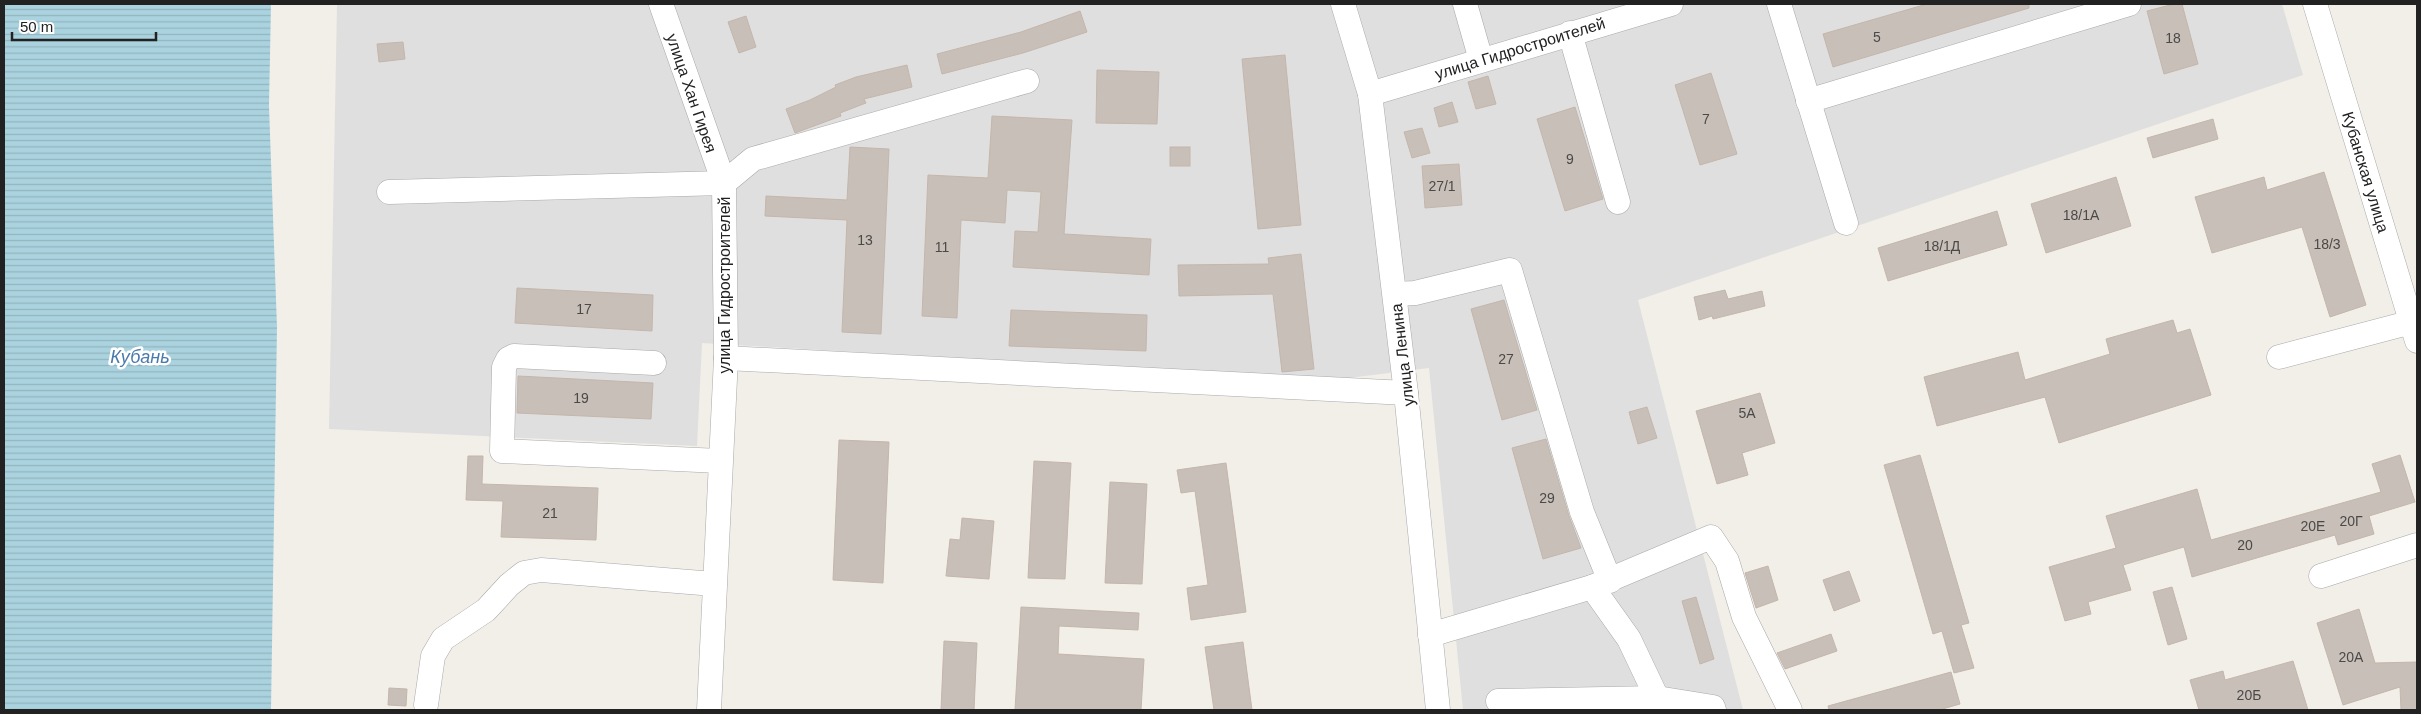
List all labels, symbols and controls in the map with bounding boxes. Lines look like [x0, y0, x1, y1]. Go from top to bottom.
scale bar [12, 10, 156, 42]
street label: улица Гидростроителей [1433, 14, 1607, 82]
text: 50 m [20, 18, 53, 35]
house number: 5 [1873, 29, 1881, 45]
house number: 18 [2165, 30, 2181, 46]
street label: улица Хан Гирея [663, 32, 720, 155]
street label: Кубанская улица [2339, 110, 2392, 235]
house number: 7 [1702, 111, 1710, 127]
house number: 9 [1566, 151, 1574, 167]
house number: 27/1 [1428, 178, 1456, 194]
street label: улица Гидростроителей [716, 196, 733, 374]
house number: 18/1А [2063, 207, 2100, 223]
house number: 13 [857, 232, 873, 248]
house number: 18/3 [2313, 236, 2341, 252]
house number: 18/1Д [1924, 238, 1961, 254]
house number: 11 [935, 239, 949, 255]
house number: 17 [576, 301, 592, 317]
street label: улица Ленина [1388, 303, 1417, 407]
water label: Кубань [110, 347, 170, 367]
house number: 27 [1498, 351, 1514, 367]
house number: 19 [573, 390, 589, 406]
house number: 5А [1738, 405, 1756, 421]
house number: 29 [1539, 490, 1555, 506]
house number: 21 [542, 505, 558, 521]
house number: 20Г [2339, 513, 2363, 529]
house number: 20Е [2301, 518, 2325, 534]
house number: 20 [2237, 537, 2253, 553]
house number: 20А [2339, 649, 2364, 665]
house number: 20Б [2237, 687, 2261, 703]

